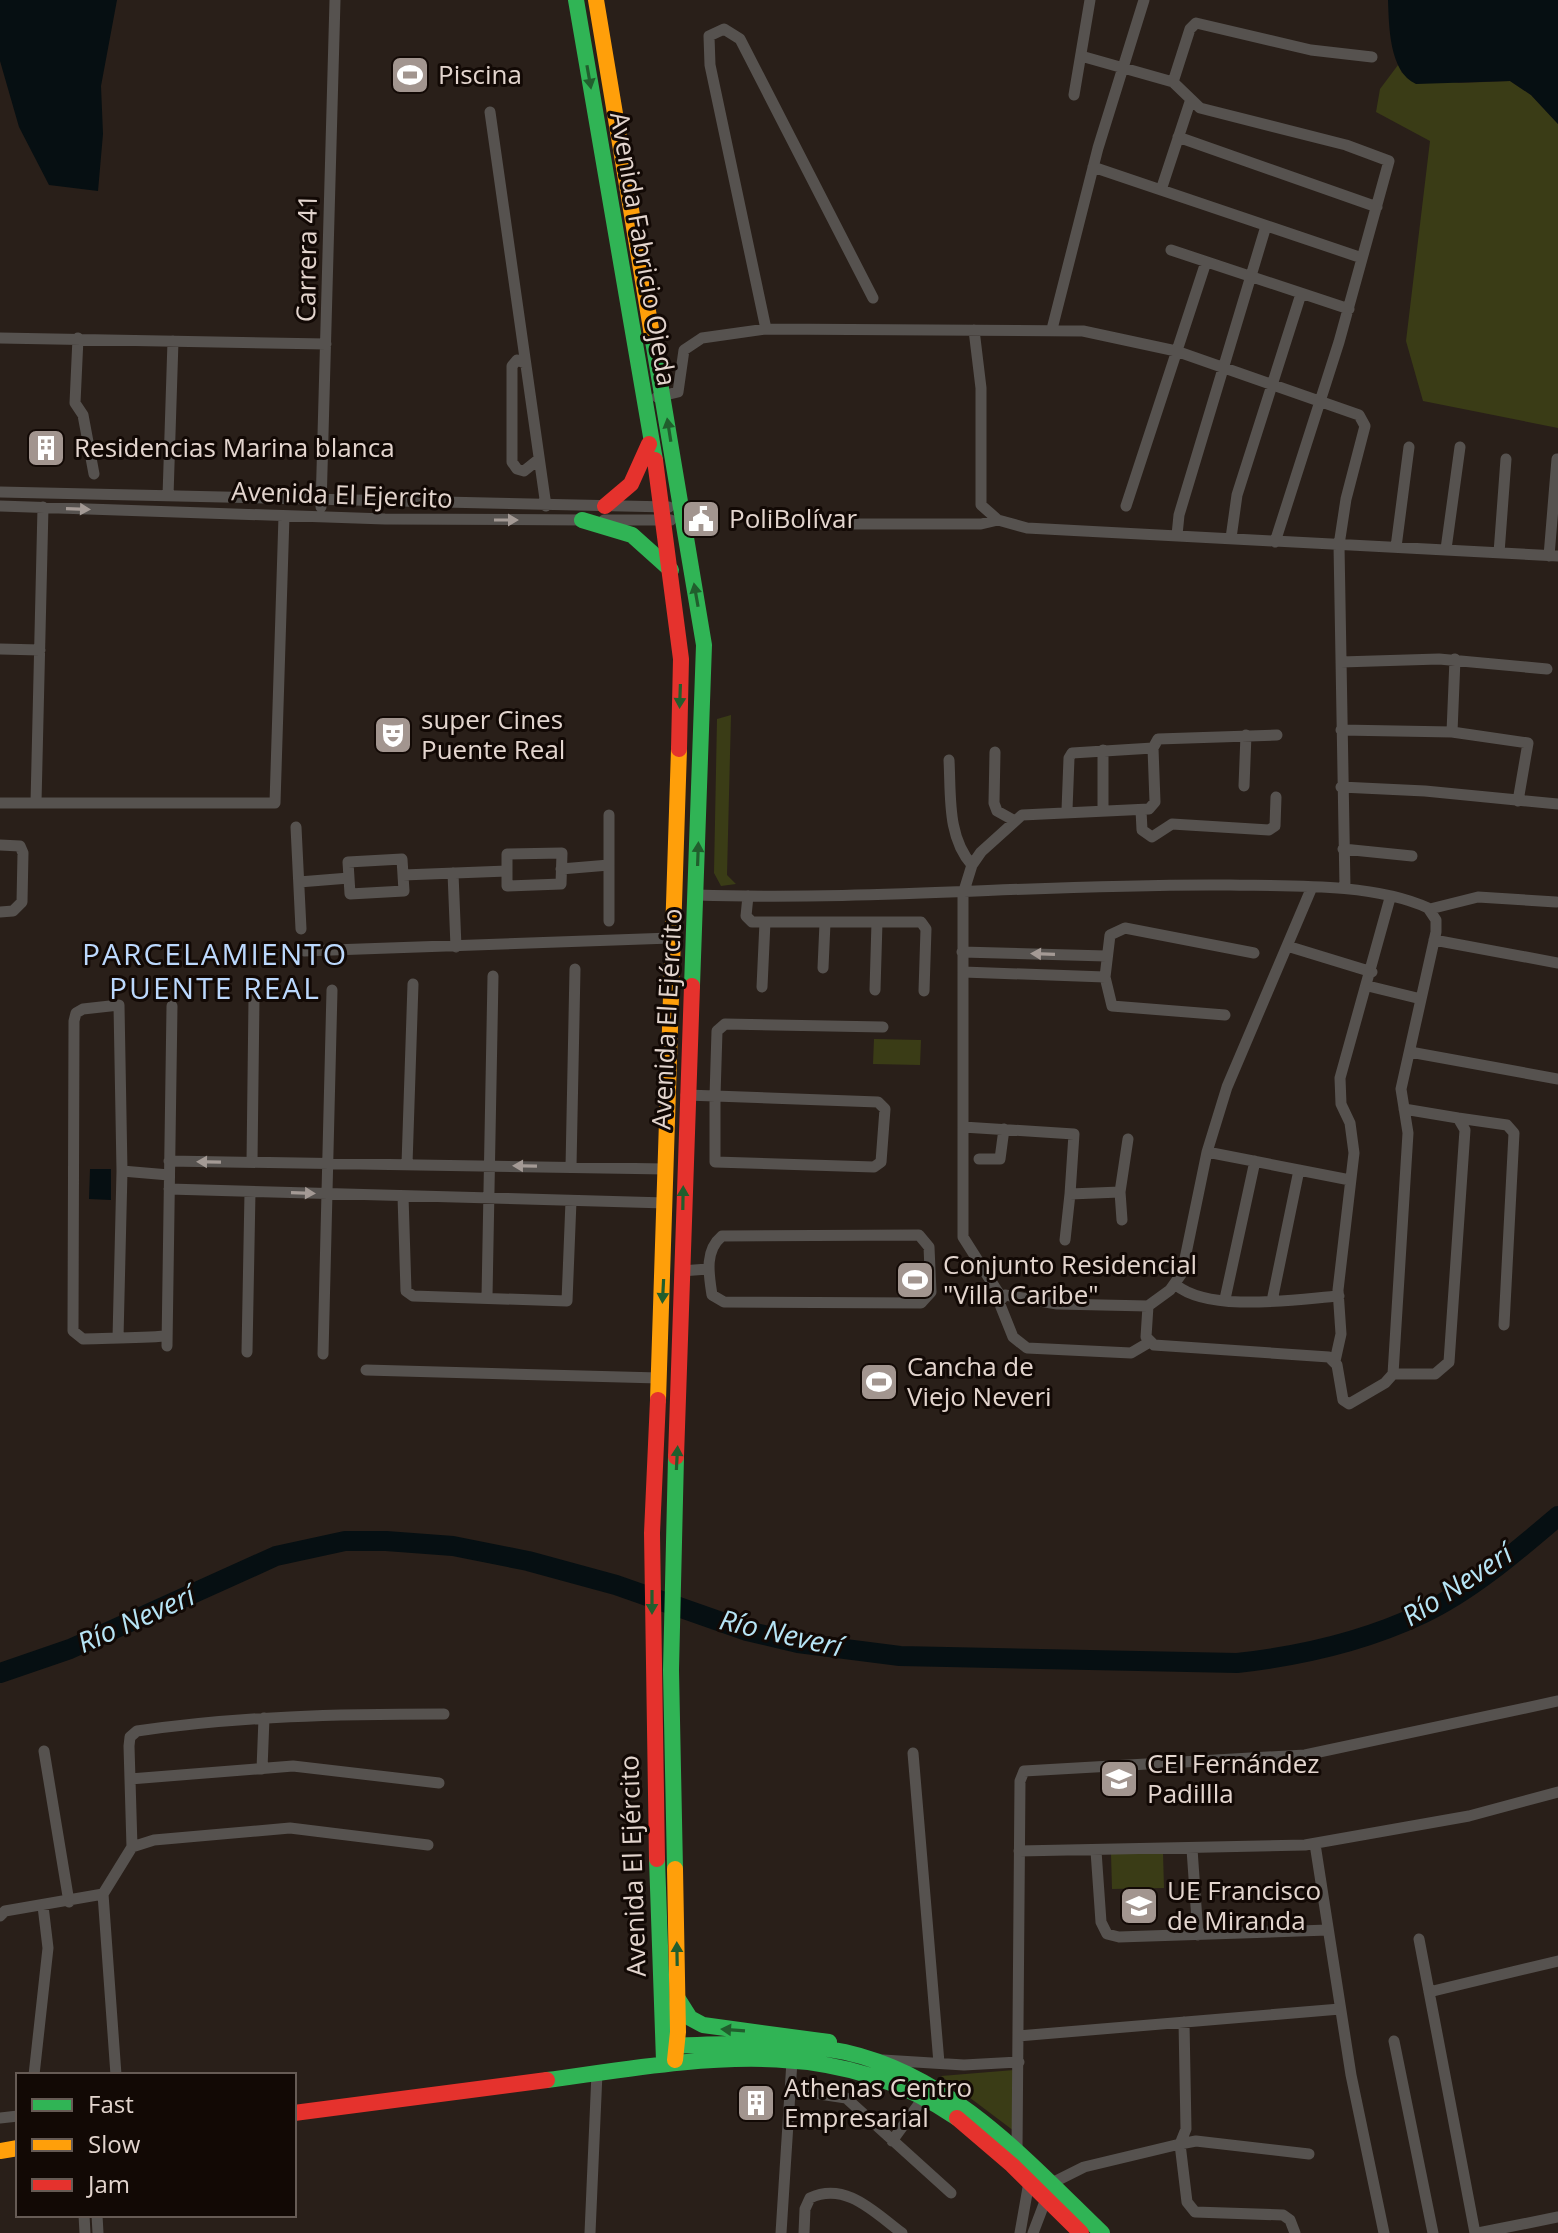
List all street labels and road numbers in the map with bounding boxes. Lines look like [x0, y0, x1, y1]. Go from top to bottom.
street label: Avenida Fabricio Ojeda [602, 109, 686, 389]
street label: Carrera 41 [287, 194, 325, 322]
street label: Avenida El Ejercito [231, 472, 453, 516]
street label: Avenida El Ejército [642, 907, 690, 1131]
street label: Avenida El Ejército [610, 1755, 654, 1977]

